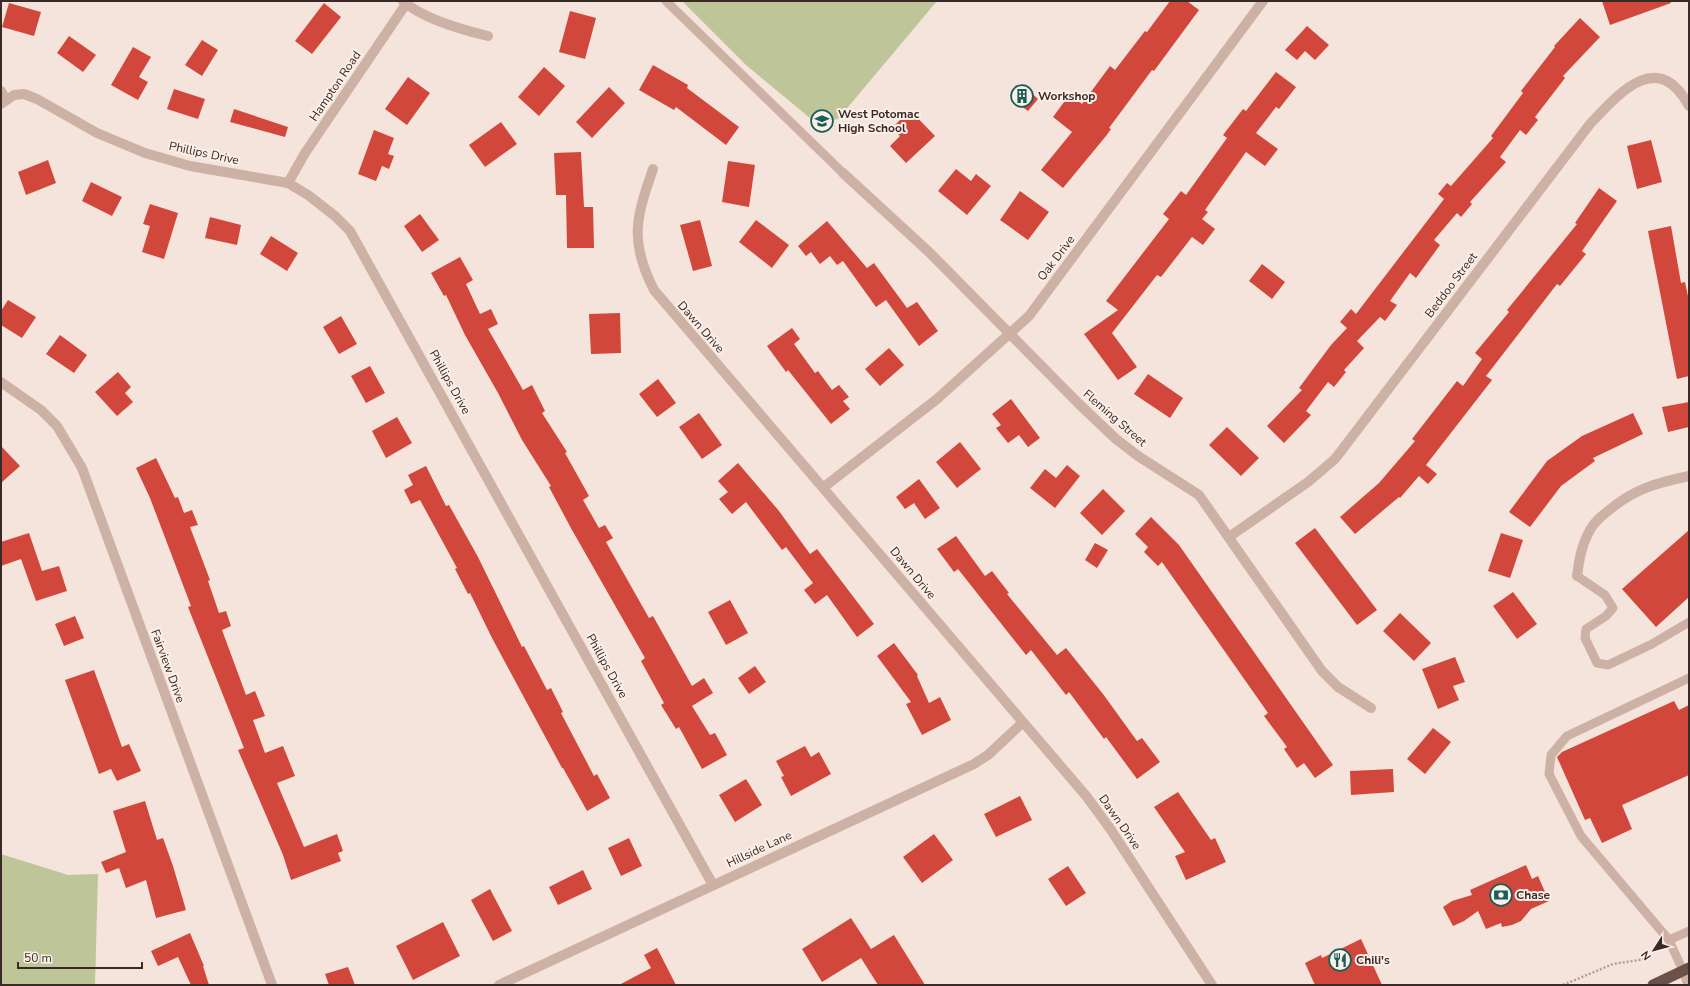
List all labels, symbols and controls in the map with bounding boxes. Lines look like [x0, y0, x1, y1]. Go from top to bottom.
street label: Hampton Road [306, 48, 364, 124]
building icon: Workshop [1009, 83, 1035, 109]
place label: Workshop [1038, 88, 1096, 104]
place label: West Potomac High School [838, 106, 920, 136]
school or university icon: West Potomac High School [809, 108, 835, 134]
street label: Phillips Drive [167, 138, 241, 168]
street label: Oak Drive [1034, 232, 1078, 284]
street label: Beddoo Street [1421, 249, 1481, 321]
street label: Dawn Drive [674, 298, 728, 356]
street label: Phillips Drive [426, 347, 474, 417]
street label: Fleming Street [1080, 386, 1151, 451]
street label: Dawn Drive [886, 543, 940, 603]
street label: Fairview Drive [147, 627, 189, 705]
street label: Phillips Drive [583, 631, 631, 701]
street label: Dawn Drive [1095, 791, 1145, 853]
street label: Hillside Lane [724, 827, 794, 871]
bank icon: Chase [1488, 882, 1514, 908]
place label: Chase [1516, 887, 1551, 903]
north arrow [1634, 930, 1674, 970]
scale bar [18, 944, 142, 970]
restaurant icon: Chili's [1327, 947, 1353, 973]
text: N [1638, 948, 1655, 963]
text: 50 m [24, 950, 52, 966]
place label: Chili's [1356, 952, 1390, 968]

